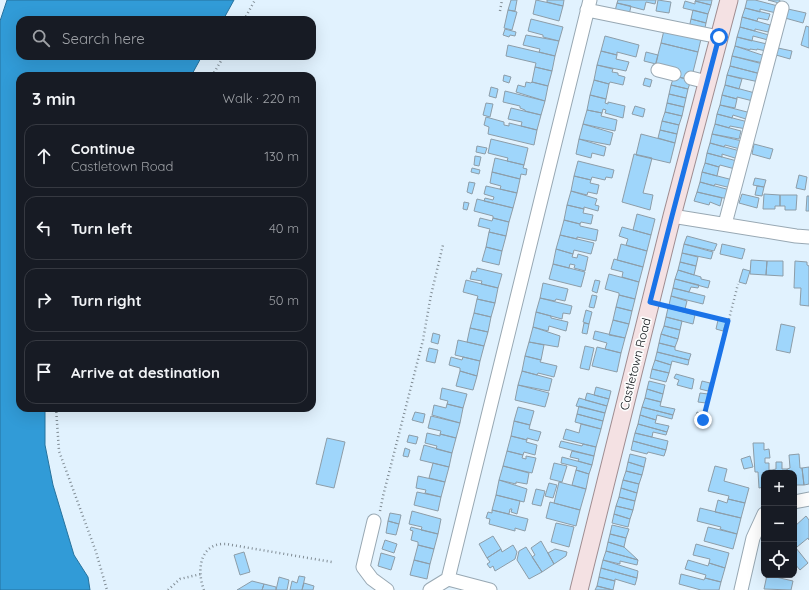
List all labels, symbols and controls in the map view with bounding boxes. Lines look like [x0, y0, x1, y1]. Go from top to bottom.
search box [16, 16, 316, 60]
icon: search [30, 27, 52, 49]
route start [710, 28, 728, 46]
text: Search here [62, 29, 145, 48]
text: 3 min [32, 88, 76, 109]
text: Walk · 220 m [223, 90, 300, 106]
text: Continue [71, 139, 135, 158]
icon: ahead [33, 145, 55, 167]
text: 130 m [264, 148, 299, 164]
text: Castletown Road [71, 158, 173, 174]
icon: left [33, 217, 55, 239]
text: Turn left [71, 219, 133, 238]
text: 40 m [269, 220, 299, 236]
icon: right [33, 289, 55, 311]
text: Turn right [71, 291, 142, 310]
text: 50 m [269, 292, 299, 308]
street label: Castletown Road [616, 316, 654, 412]
icon: arrive [33, 361, 55, 383]
text: Arrive at destination [71, 363, 220, 382]
route end [694, 411, 712, 429]
map controls [761, 470, 797, 578]
button: + [761, 470, 797, 506]
button: − [761, 506, 797, 542]
button: locate [761, 542, 797, 578]

